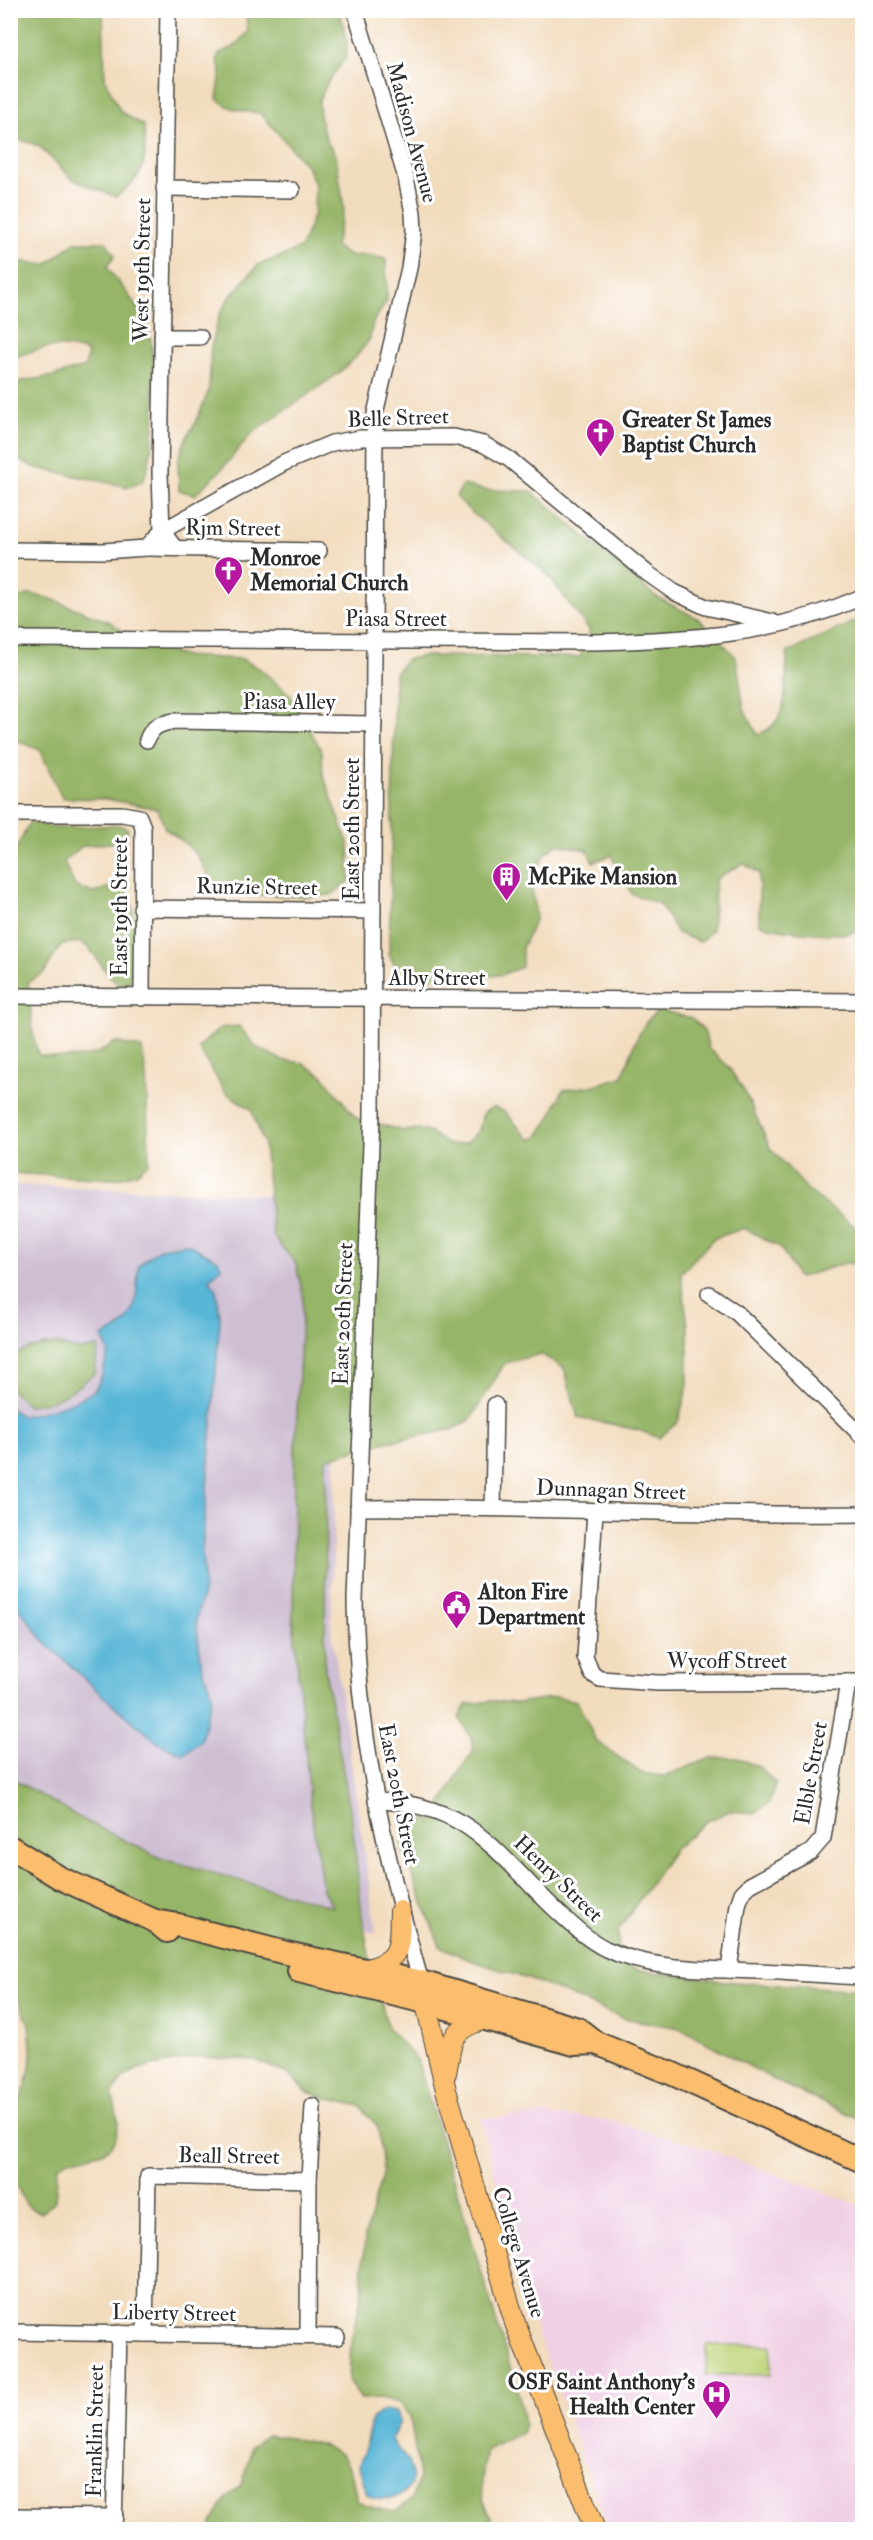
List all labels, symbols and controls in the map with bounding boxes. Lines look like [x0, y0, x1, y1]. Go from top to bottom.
street label: Madison Avenue [380, 59, 444, 206]
street label: West 19th Street [127, 198, 157, 343]
street label: Belle Street [347, 402, 449, 434]
place label: Greater St James Baptist Church [622, 406, 772, 460]
church icon: Greater St James Baptist Church [585, 416, 617, 458]
street label: Rjm Street [185, 513, 281, 543]
place label: Monroe Memorial Church [249, 544, 409, 597]
church icon: Monroe Memorial Church [213, 554, 245, 596]
street label: Piasa Street [345, 605, 447, 633]
street label: Piasa Alley [243, 688, 336, 716]
street label: East 20th Street [338, 758, 366, 900]
street label: East 19th Street [106, 837, 134, 977]
building icon: McPike Mansion [491, 860, 523, 902]
place label: McPike Mansion [527, 863, 678, 891]
street label: Runzie Street [196, 872, 318, 902]
street label: Alby Street [387, 964, 486, 992]
street label: East 20th Street [327, 1242, 359, 1386]
street label: Dunnagan Street [536, 1473, 686, 1507]
place label: Alton Fire Department [477, 1578, 586, 1632]
public building icon: Alton Fire Department [441, 1588, 473, 1630]
street label: Wycoff Street [666, 1647, 787, 1675]
street label: Elble Street [788, 1719, 834, 1827]
street label: East 20th Street [372, 1721, 426, 1867]
street label: Henry Street [508, 1829, 609, 1928]
street label: Beall Street [178, 2141, 280, 2171]
street label: College Avenue [486, 2183, 552, 2321]
street label: Liberty Street [112, 2298, 236, 2328]
street label: Franklin Street [80, 2364, 110, 2498]
place label: OSF Saint Anthony's Health Center [508, 2368, 696, 2421]
hospital icon: OSF Saint Anthony's Health Center [700, 2378, 732, 2420]

